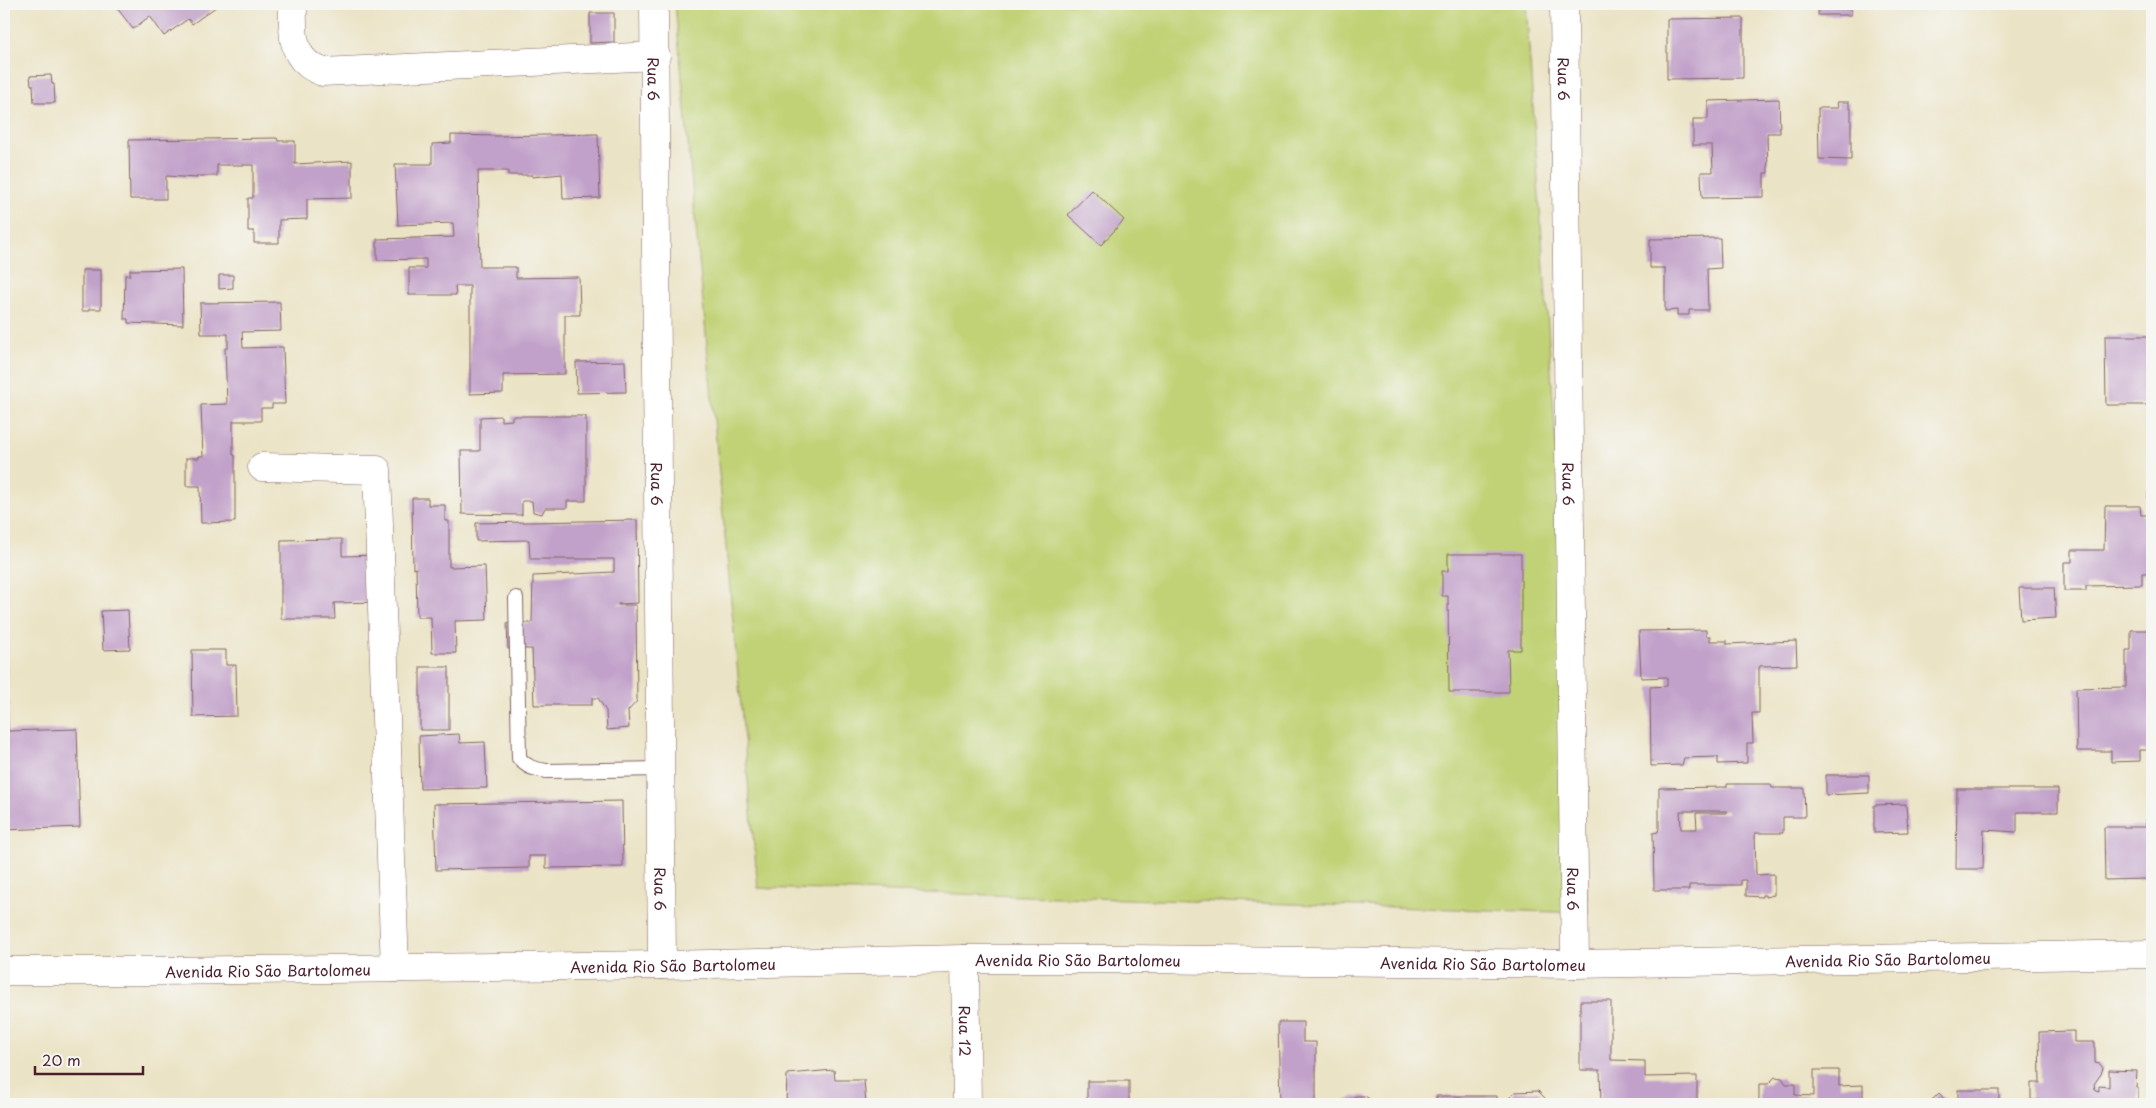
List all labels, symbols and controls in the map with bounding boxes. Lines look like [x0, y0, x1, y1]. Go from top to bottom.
street label: Rua 6 [643, 57, 666, 101]
street label: Rua 6 [1553, 57, 1577, 101]
street label: Rua 6 [646, 462, 670, 506]
street label: Rua 6 [1558, 462, 1581, 506]
street label: Rua 6 [650, 867, 673, 911]
street label: Rua 6 [1562, 867, 1586, 911]
street label: Avenida Rio São Bartolomeu [1785, 945, 1991, 972]
street label: Avenida Rio São Bartolomeu [975, 947, 1181, 971]
street label: Avenida Rio São Bartolomeu [1380, 950, 1586, 976]
street label: Avenida Rio São Bartolomeu [570, 951, 776, 978]
street label: Avenida Rio São Bartolomeu [165, 957, 371, 982]
street label: Rua 12 [954, 1005, 978, 1057]
scale bar [35, 1043, 142, 1075]
text: 20 m [42, 1048, 81, 1071]

